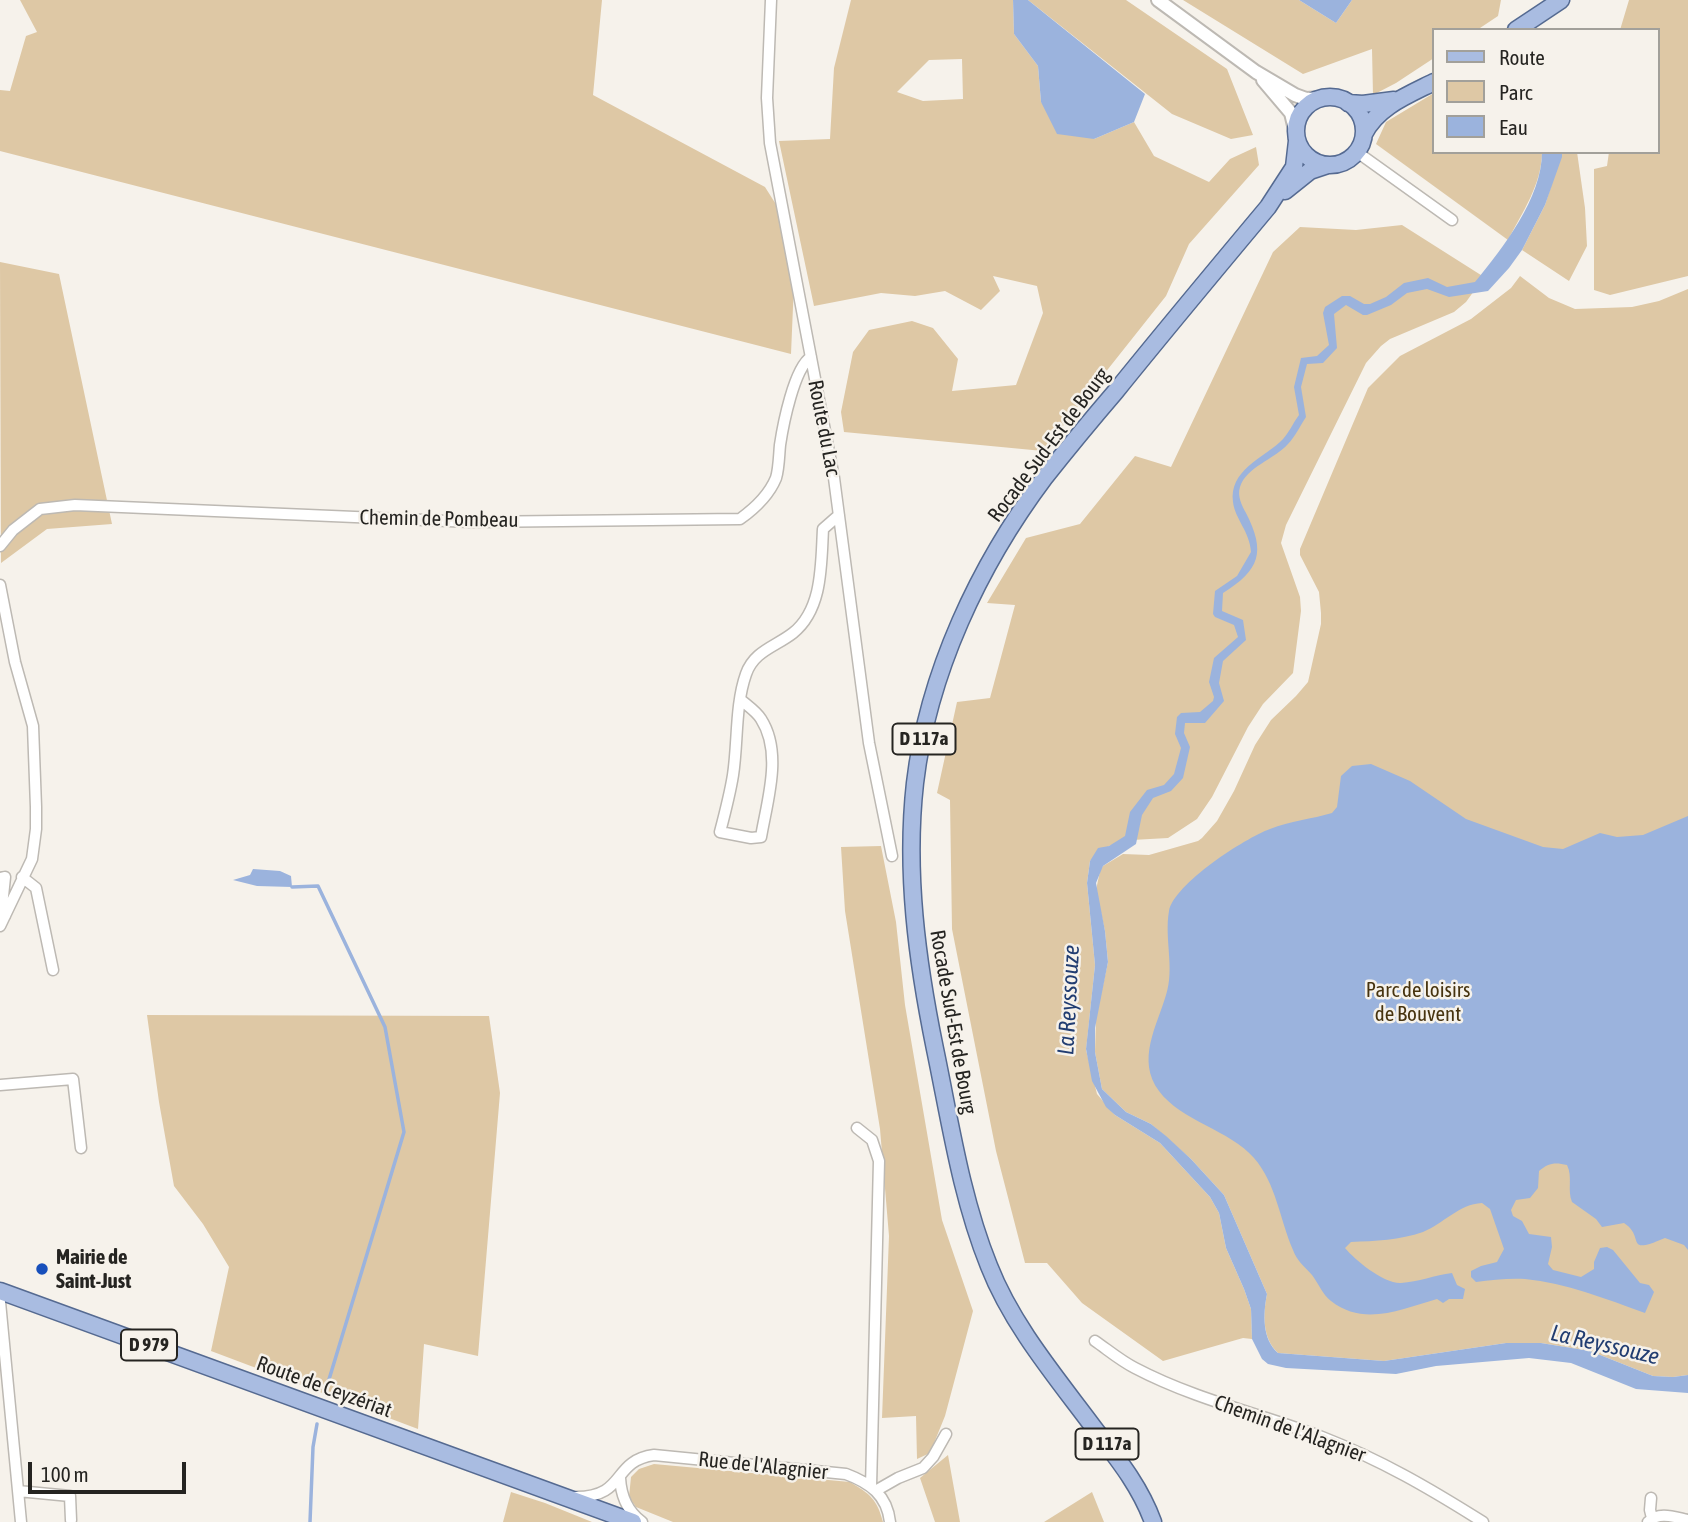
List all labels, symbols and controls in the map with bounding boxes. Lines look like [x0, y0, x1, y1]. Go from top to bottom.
legend [1432, 28, 1660, 154]
text: Route [1499, 45, 1545, 69]
text: Parc [1499, 80, 1533, 104]
text: Eau [1499, 115, 1528, 139]
street label: Rocade Sud-Est de Bourg [983, 363, 1115, 527]
street label: Route du Lac [802, 378, 846, 478]
street label: Chemin de Pombeau [359, 505, 519, 533]
road number: D 117a [892, 724, 956, 754]
street label: Rocade Sud-Est de Bourg [924, 928, 982, 1116]
water label: La Reyssouze [1052, 944, 1086, 1056]
park label: Parc de loisirs de Bouvent [1366, 977, 1470, 1027]
place label: Mairie de Saint-Just [56, 1244, 131, 1294]
marker: Mairie de Saint-Just [34, 1261, 50, 1277]
water label: La Reyssouze [1548, 1319, 1662, 1371]
road number: D 979 [121, 1330, 177, 1360]
street label: Route de Ceyzériat [253, 1351, 395, 1423]
street label: Chemin de l'Alagnier [1211, 1390, 1369, 1468]
road number: D 117a [1076, 1428, 1138, 1460]
street label: Rue de l'Alagnier [697, 1447, 829, 1485]
scale bar [32, 1448, 189, 1492]
text: 100 m [41, 1462, 89, 1486]

